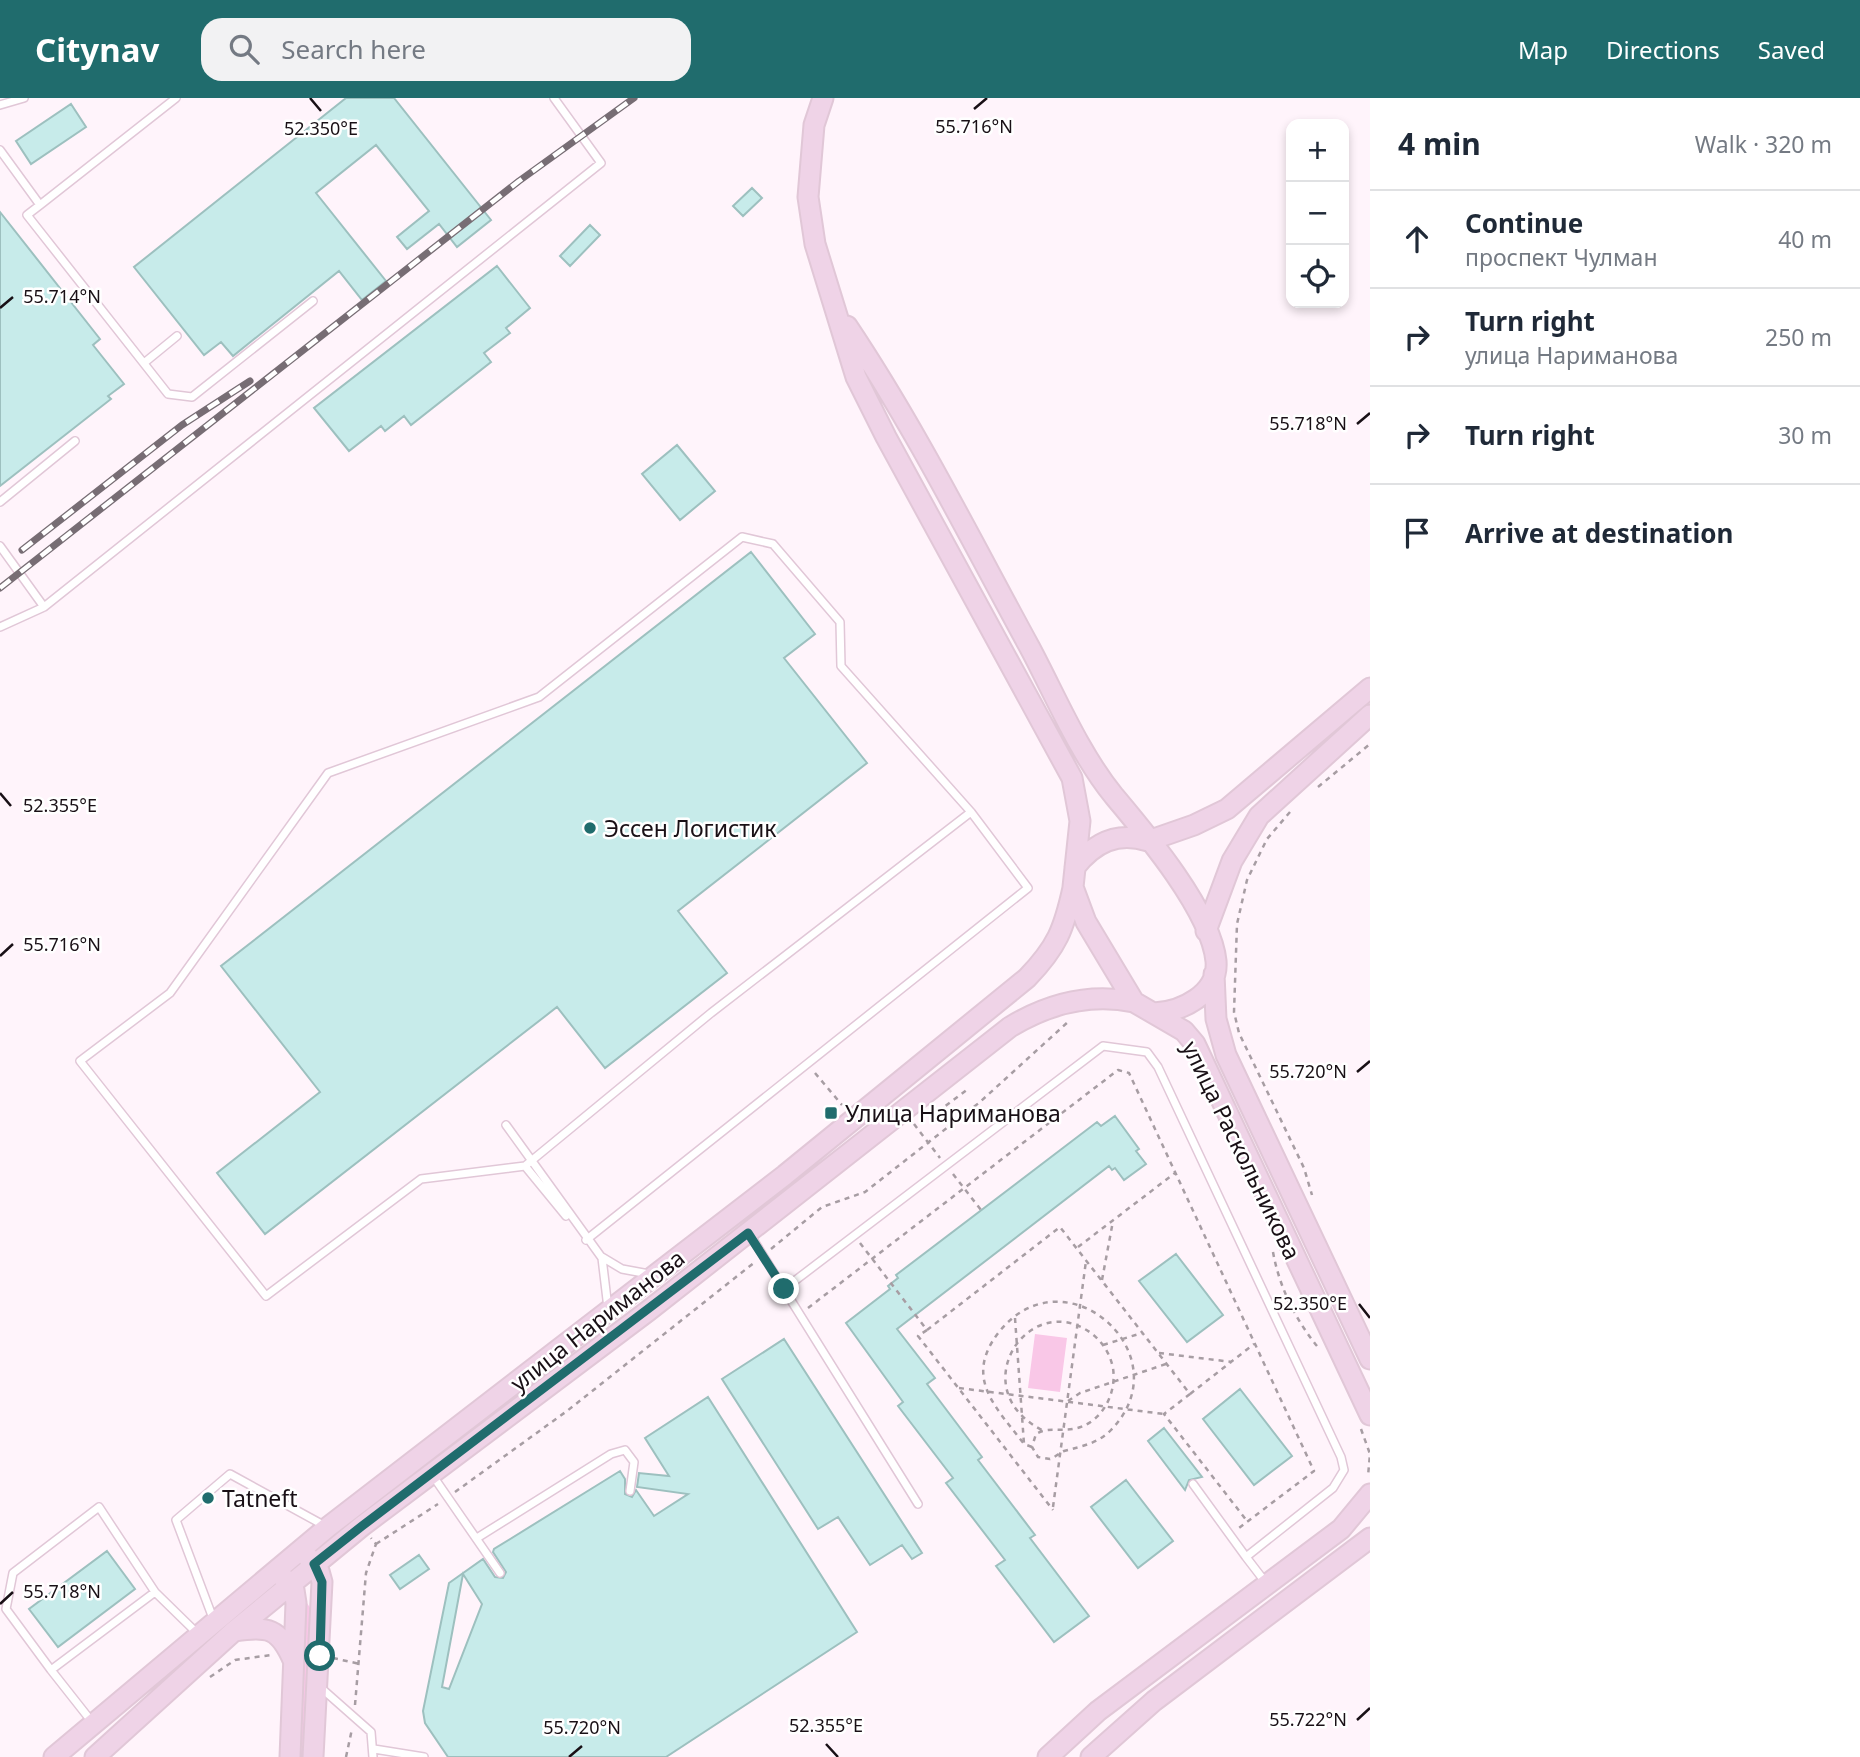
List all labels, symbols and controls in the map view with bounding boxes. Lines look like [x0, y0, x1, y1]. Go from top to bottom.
search box [201, 18, 691, 81]
text: Citynav [35, 27, 159, 72]
icon: search [225, 30, 263, 68]
text: Search here [281, 31, 426, 67]
text: Map [1518, 33, 1568, 66]
text: Directions [1606, 33, 1720, 66]
text: Saved [1758, 33, 1825, 66]
text: 55.716°N [935, 114, 1013, 138]
text: 52.350°E [284, 116, 358, 140]
map controls [1286, 119, 1349, 308]
button: + [1286, 119, 1349, 182]
text: 4 min [1398, 123, 1481, 164]
text: Walk · 320 m [1695, 128, 1832, 160]
button: − [1286, 182, 1349, 245]
text: Continue [1465, 205, 1583, 241]
icon: ahead [1398, 220, 1436, 258]
text: 40 m [1778, 223, 1832, 255]
text: проспект Чулман [1465, 241, 1658, 273]
button: locate [1286, 245, 1349, 308]
text: 55.714°N [23, 284, 101, 308]
text: Turn right [1465, 303, 1595, 339]
icon: right [1398, 318, 1436, 356]
text: 250 m [1765, 321, 1832, 353]
text: улица Нариманова [1465, 339, 1678, 371]
text: 55.718°N [1269, 411, 1347, 435]
icon: right [1398, 416, 1436, 454]
text: Turn right [1465, 417, 1595, 453]
text: 30 m [1778, 419, 1832, 451]
icon: arrive [1398, 514, 1436, 552]
text: Arrive at destination [1465, 515, 1734, 551]
text: 52.355°E [23, 793, 97, 817]
place label: Эссен Логистик [604, 812, 777, 844]
marker: Эссен Логистик [582, 820, 598, 836]
text: 55.716°N [23, 932, 101, 956]
street label: улица Раскольникова [1175, 1035, 1309, 1265]
text: 55.720°N [1269, 1059, 1347, 1083]
place label: Улица Нариманова [845, 1097, 1061, 1129]
marker: Улица Нариманова [823, 1105, 839, 1121]
street label: улица Нариманова [503, 1242, 691, 1398]
route end [768, 1273, 799, 1304]
text: 52.350°E [1273, 1291, 1347, 1315]
place label: Tatneft [222, 1482, 298, 1514]
marker: Tatneft [200, 1490, 216, 1506]
text: 55.718°N [23, 1579, 101, 1603]
route start [304, 1640, 335, 1671]
text: 55.722°N [1269, 1707, 1347, 1731]
text: 52.355°E [789, 1713, 863, 1737]
text: 55.720°N [543, 1715, 621, 1739]

